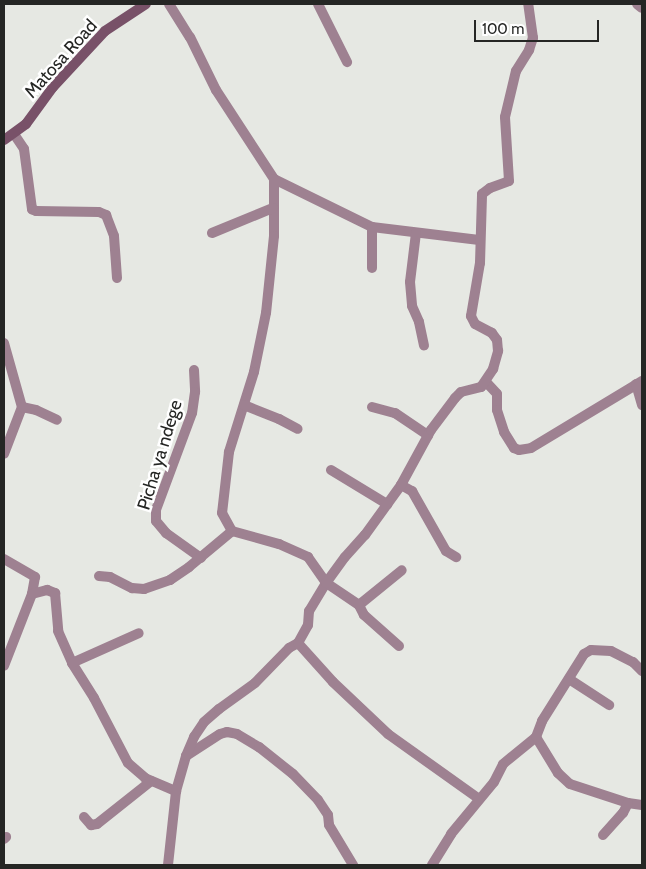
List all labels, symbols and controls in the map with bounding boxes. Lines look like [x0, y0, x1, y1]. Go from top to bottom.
scale bar [476, 10, 601, 42]
street label: Matosa Road [20, 15, 102, 103]
text: 100 m [482, 20, 524, 38]
street label: Picha ya ndege [133, 397, 187, 513]

